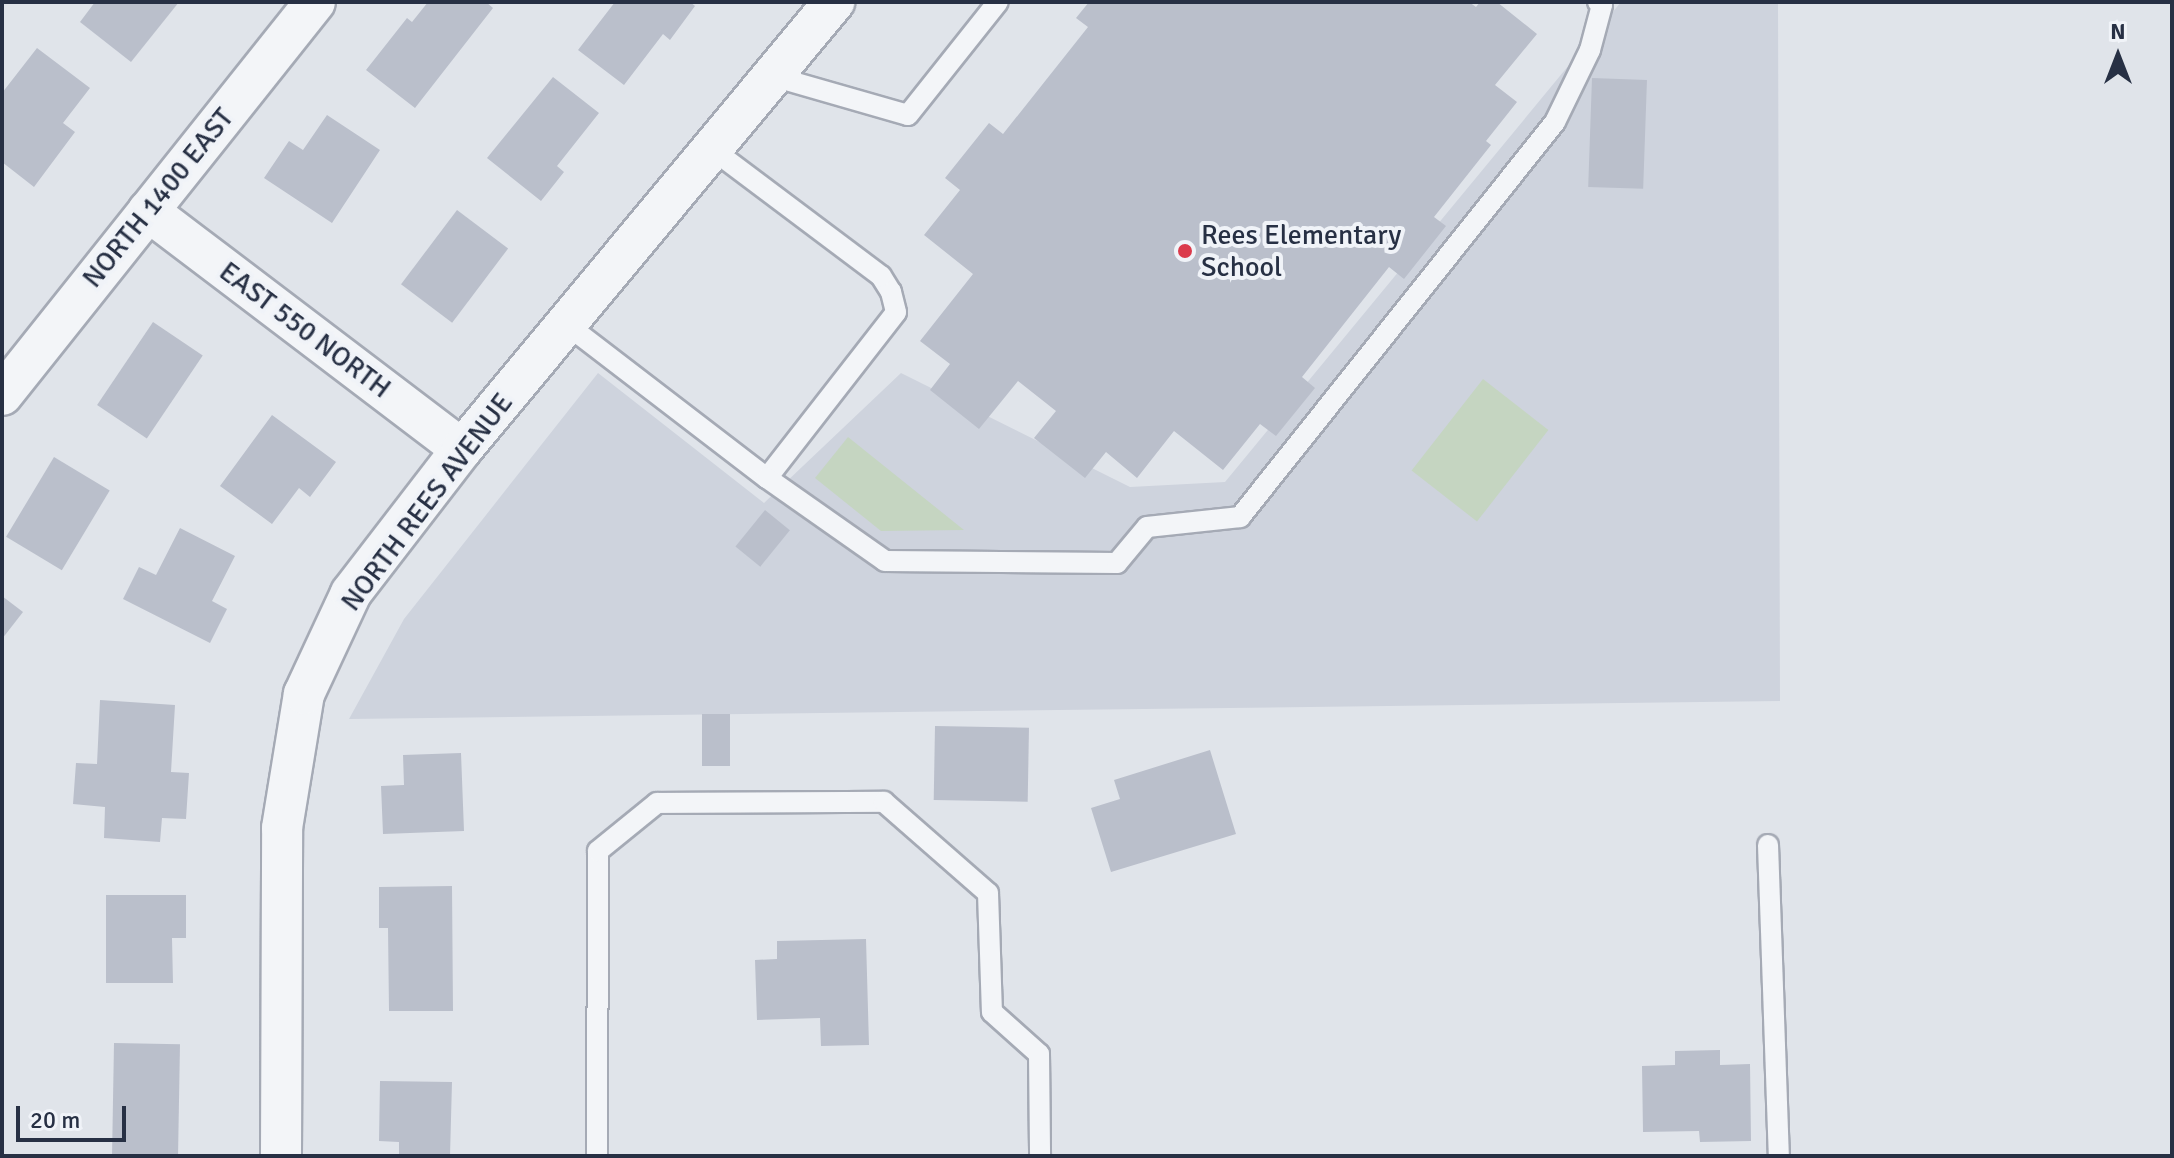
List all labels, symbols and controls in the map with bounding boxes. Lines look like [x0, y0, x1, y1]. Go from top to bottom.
north arrow [2078, 16, 2158, 96]
text: N [2110, 18, 2126, 45]
street label: NORTH 1400 EAST [75, 102, 241, 294]
place label: Rees Elementary School [1201, 218, 1401, 284]
marker: Rees Elementary School [1176, 242, 1194, 260]
street label: EAST 550 NORTH [213, 255, 397, 405]
street label: NORTH REES AVENUE [334, 386, 520, 618]
scale bar [20, 1090, 130, 1140]
text: 20 m [30, 1105, 80, 1135]

